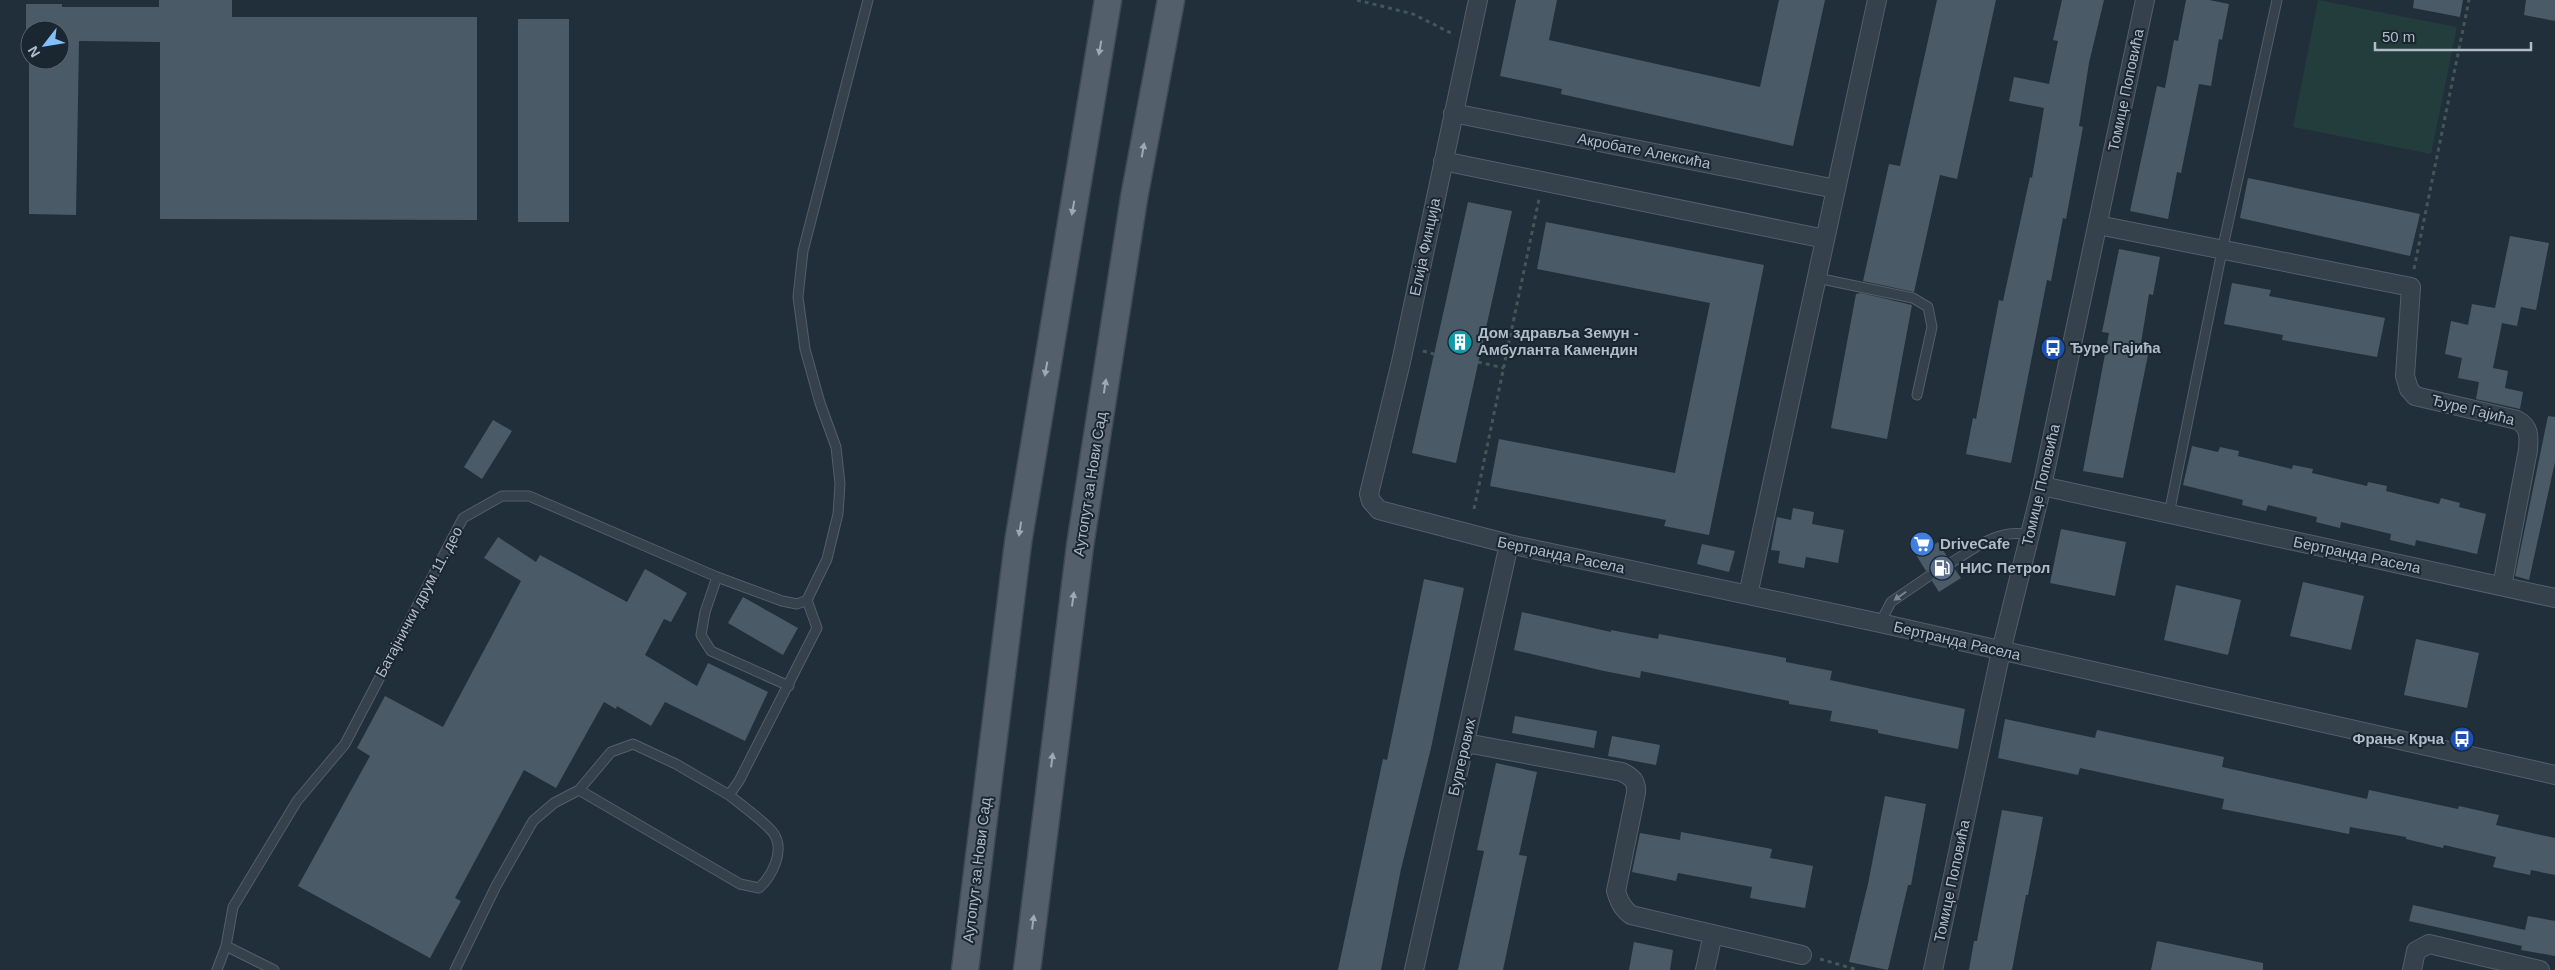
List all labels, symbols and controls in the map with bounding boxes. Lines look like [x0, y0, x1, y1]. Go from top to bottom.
north arrow [20, 20, 70, 70]
scale bar [2375, 20, 2531, 52]
street label: Томице Поповића [2104, 27, 2147, 153]
text: 50 m [2382, 28, 2415, 45]
one-way arrow [1095, 40, 1103, 56]
text: N [24, 43, 43, 60]
street label: Акробате Алексића [1576, 129, 1713, 172]
one-way arrow [1140, 142, 1148, 158]
street label: Елија Финција [1406, 196, 1443, 297]
one-way arrow [1068, 201, 1076, 217]
place label: Дом здравља Земун - Амбуланта Камендин [1478, 324, 1639, 358]
building icon: Дом здравља Земун - Амбуланта Камендин [1447, 329, 1473, 355]
bus stop icon: Ђуре Гајића [2040, 335, 2066, 361]
place label: Ђуре Гајића [2070, 339, 2161, 356]
one-way arrow [1041, 361, 1049, 377]
one-way arrow [1101, 378, 1109, 394]
street label: Ђуре Гајића [2430, 391, 2517, 428]
street label: Аутопут за Нови Сад [1070, 410, 1109, 557]
street label: Томице Поповића [2018, 422, 2063, 547]
one-way arrow [1016, 521, 1024, 537]
street label: Батајнички друм 11. део [372, 524, 465, 680]
supermarket icon: DriveCafe [1909, 531, 1935, 557]
street label: Бертранда Расела [1496, 533, 1627, 576]
street label: Бертранда Расела [2292, 533, 2423, 576]
place label: DriveCafe [1940, 535, 2010, 552]
fuel station icon: НИС Петрол [1929, 555, 1955, 581]
place label: НИС Петрол [1960, 559, 2050, 576]
one-way arrow [1069, 591, 1077, 607]
one-way arrow [1893, 591, 1907, 601]
street label: Бертранда Расела [1892, 618, 2023, 664]
street label: Бургерових [1444, 716, 1479, 797]
bus stop icon: Фрање Крча [2449, 726, 2475, 752]
place label: Фрање Крча [2353, 730, 2445, 747]
one-way arrow [1049, 752, 1057, 768]
street label: Аутопут за Нови Сад [959, 796, 994, 944]
street label: Томице Поповића [1930, 818, 1973, 944]
one-way arrow [1029, 913, 1037, 929]

